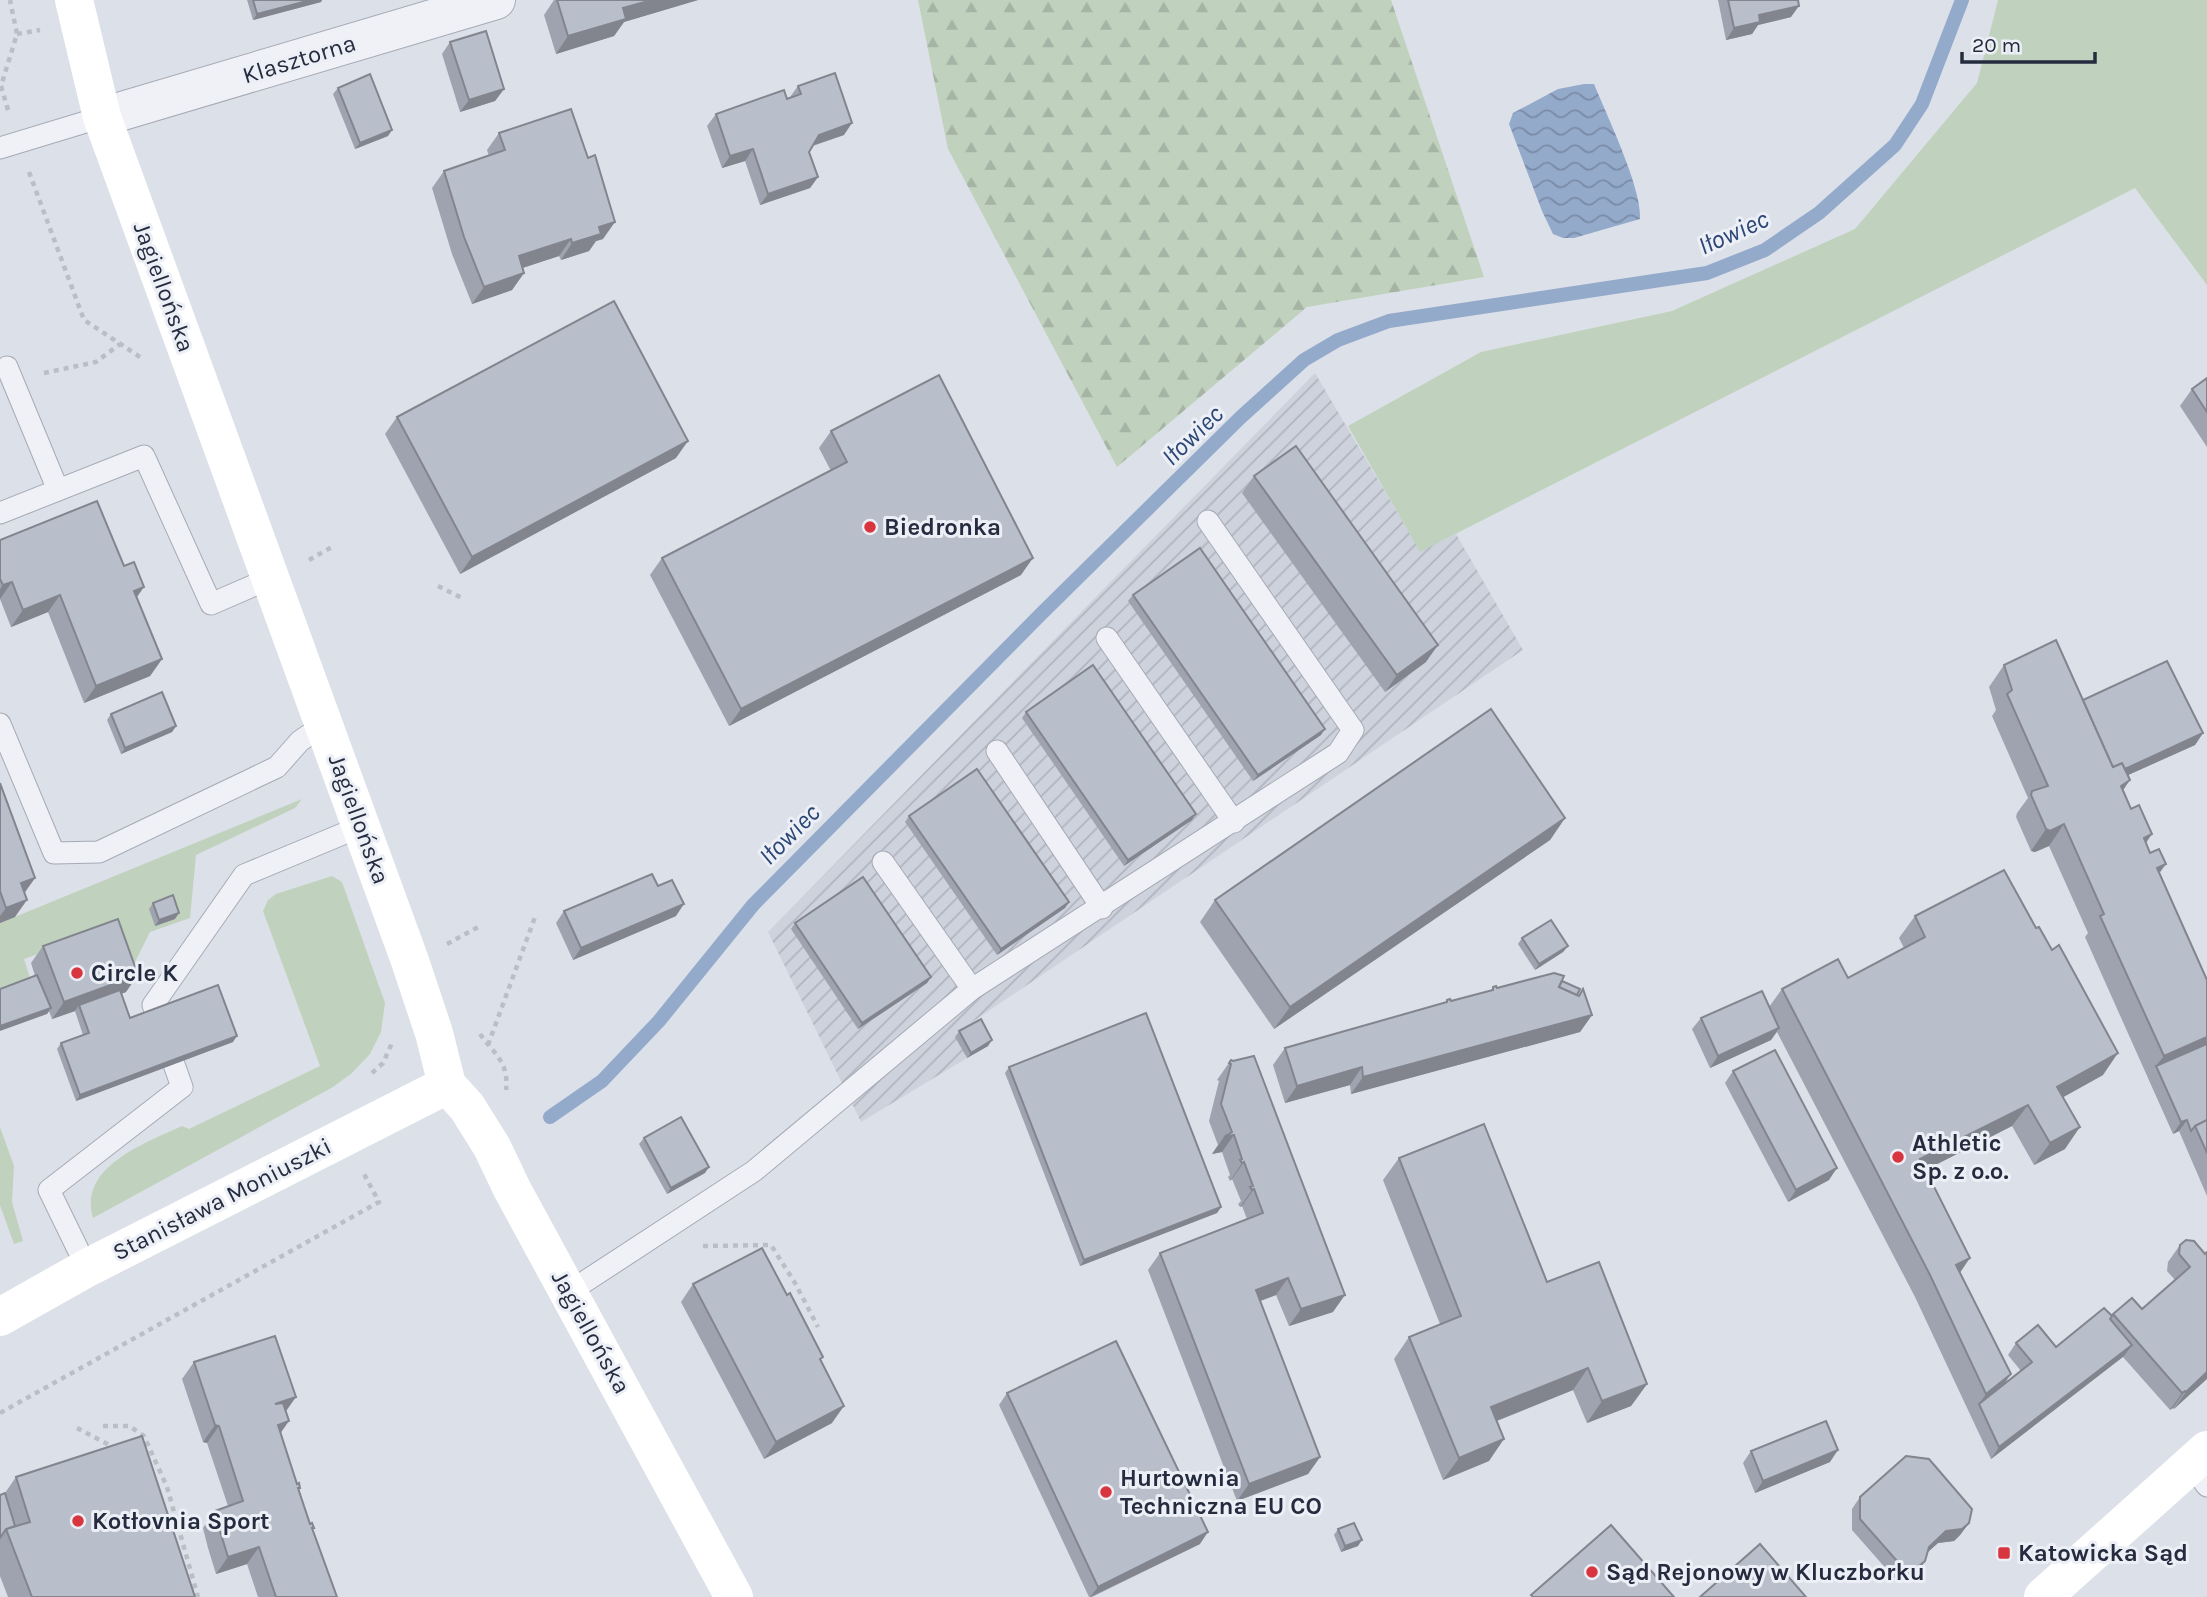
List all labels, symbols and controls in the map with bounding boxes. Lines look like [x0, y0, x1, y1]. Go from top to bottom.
scale bar [1962, 21, 2095, 65]
street label: Klasztorna [239, 29, 359, 89]
text: 20 m [1972, 33, 2021, 57]
water label: Iłowiec [1693, 203, 1773, 262]
street label: Jagiellońska [128, 218, 200, 356]
water label: Iłowiec [1155, 399, 1230, 472]
place label: Biedronka [884, 513, 1001, 541]
marker: Biedronka [862, 519, 878, 535]
street label: Jagiellońska [323, 750, 395, 888]
water label: Iłowiec [752, 797, 826, 871]
place label: Circle K [91, 959, 178, 987]
marker: Circle K [69, 965, 85, 981]
place label: Athletic Sp. z o.o. [1912, 1129, 2009, 1185]
street label: Stanisława Moniuszki [108, 1132, 336, 1266]
marker: Athletic Sp. z o.o. [1890, 1149, 1906, 1165]
street label: Jagiellońska [546, 1266, 636, 1398]
place label: Hurtownia Techniczna EU CO [1120, 1464, 1322, 1520]
marker: Hurtownia Techniczna EU CO [1098, 1484, 1114, 1500]
place label: Kotłovnia Sport [92, 1507, 269, 1535]
marker: Kotłovnia Sport [70, 1513, 86, 1529]
place label: Katowicka Sąd [2018, 1539, 2188, 1567]
marker: Katowicka Sąd [1996, 1545, 2012, 1561]
place label: Sąd Rejonowy w Kluczborku [1606, 1558, 1925, 1586]
marker: Sąd Rejonowy w Kluczborku [1584, 1564, 1600, 1580]

